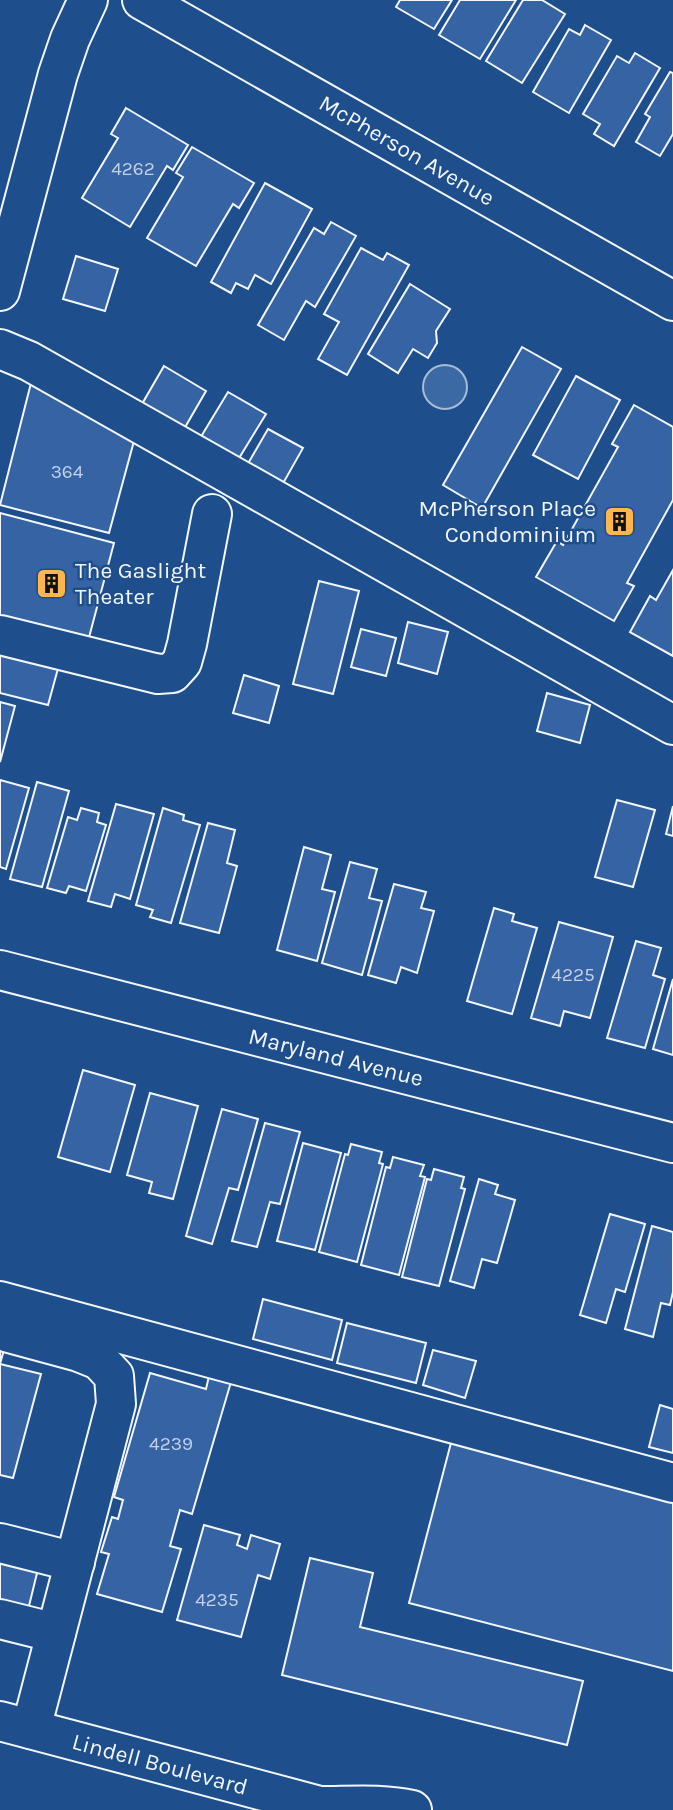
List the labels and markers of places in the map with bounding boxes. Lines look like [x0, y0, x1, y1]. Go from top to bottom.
place label: McPherson Place Condominium [418, 495, 596, 548]
building icon: McPherson Place Condominium [602, 504, 636, 538]
place label: The Gaslight Theater [75, 557, 206, 610]
building icon: The Gaslight Theater [35, 566, 69, 600]

